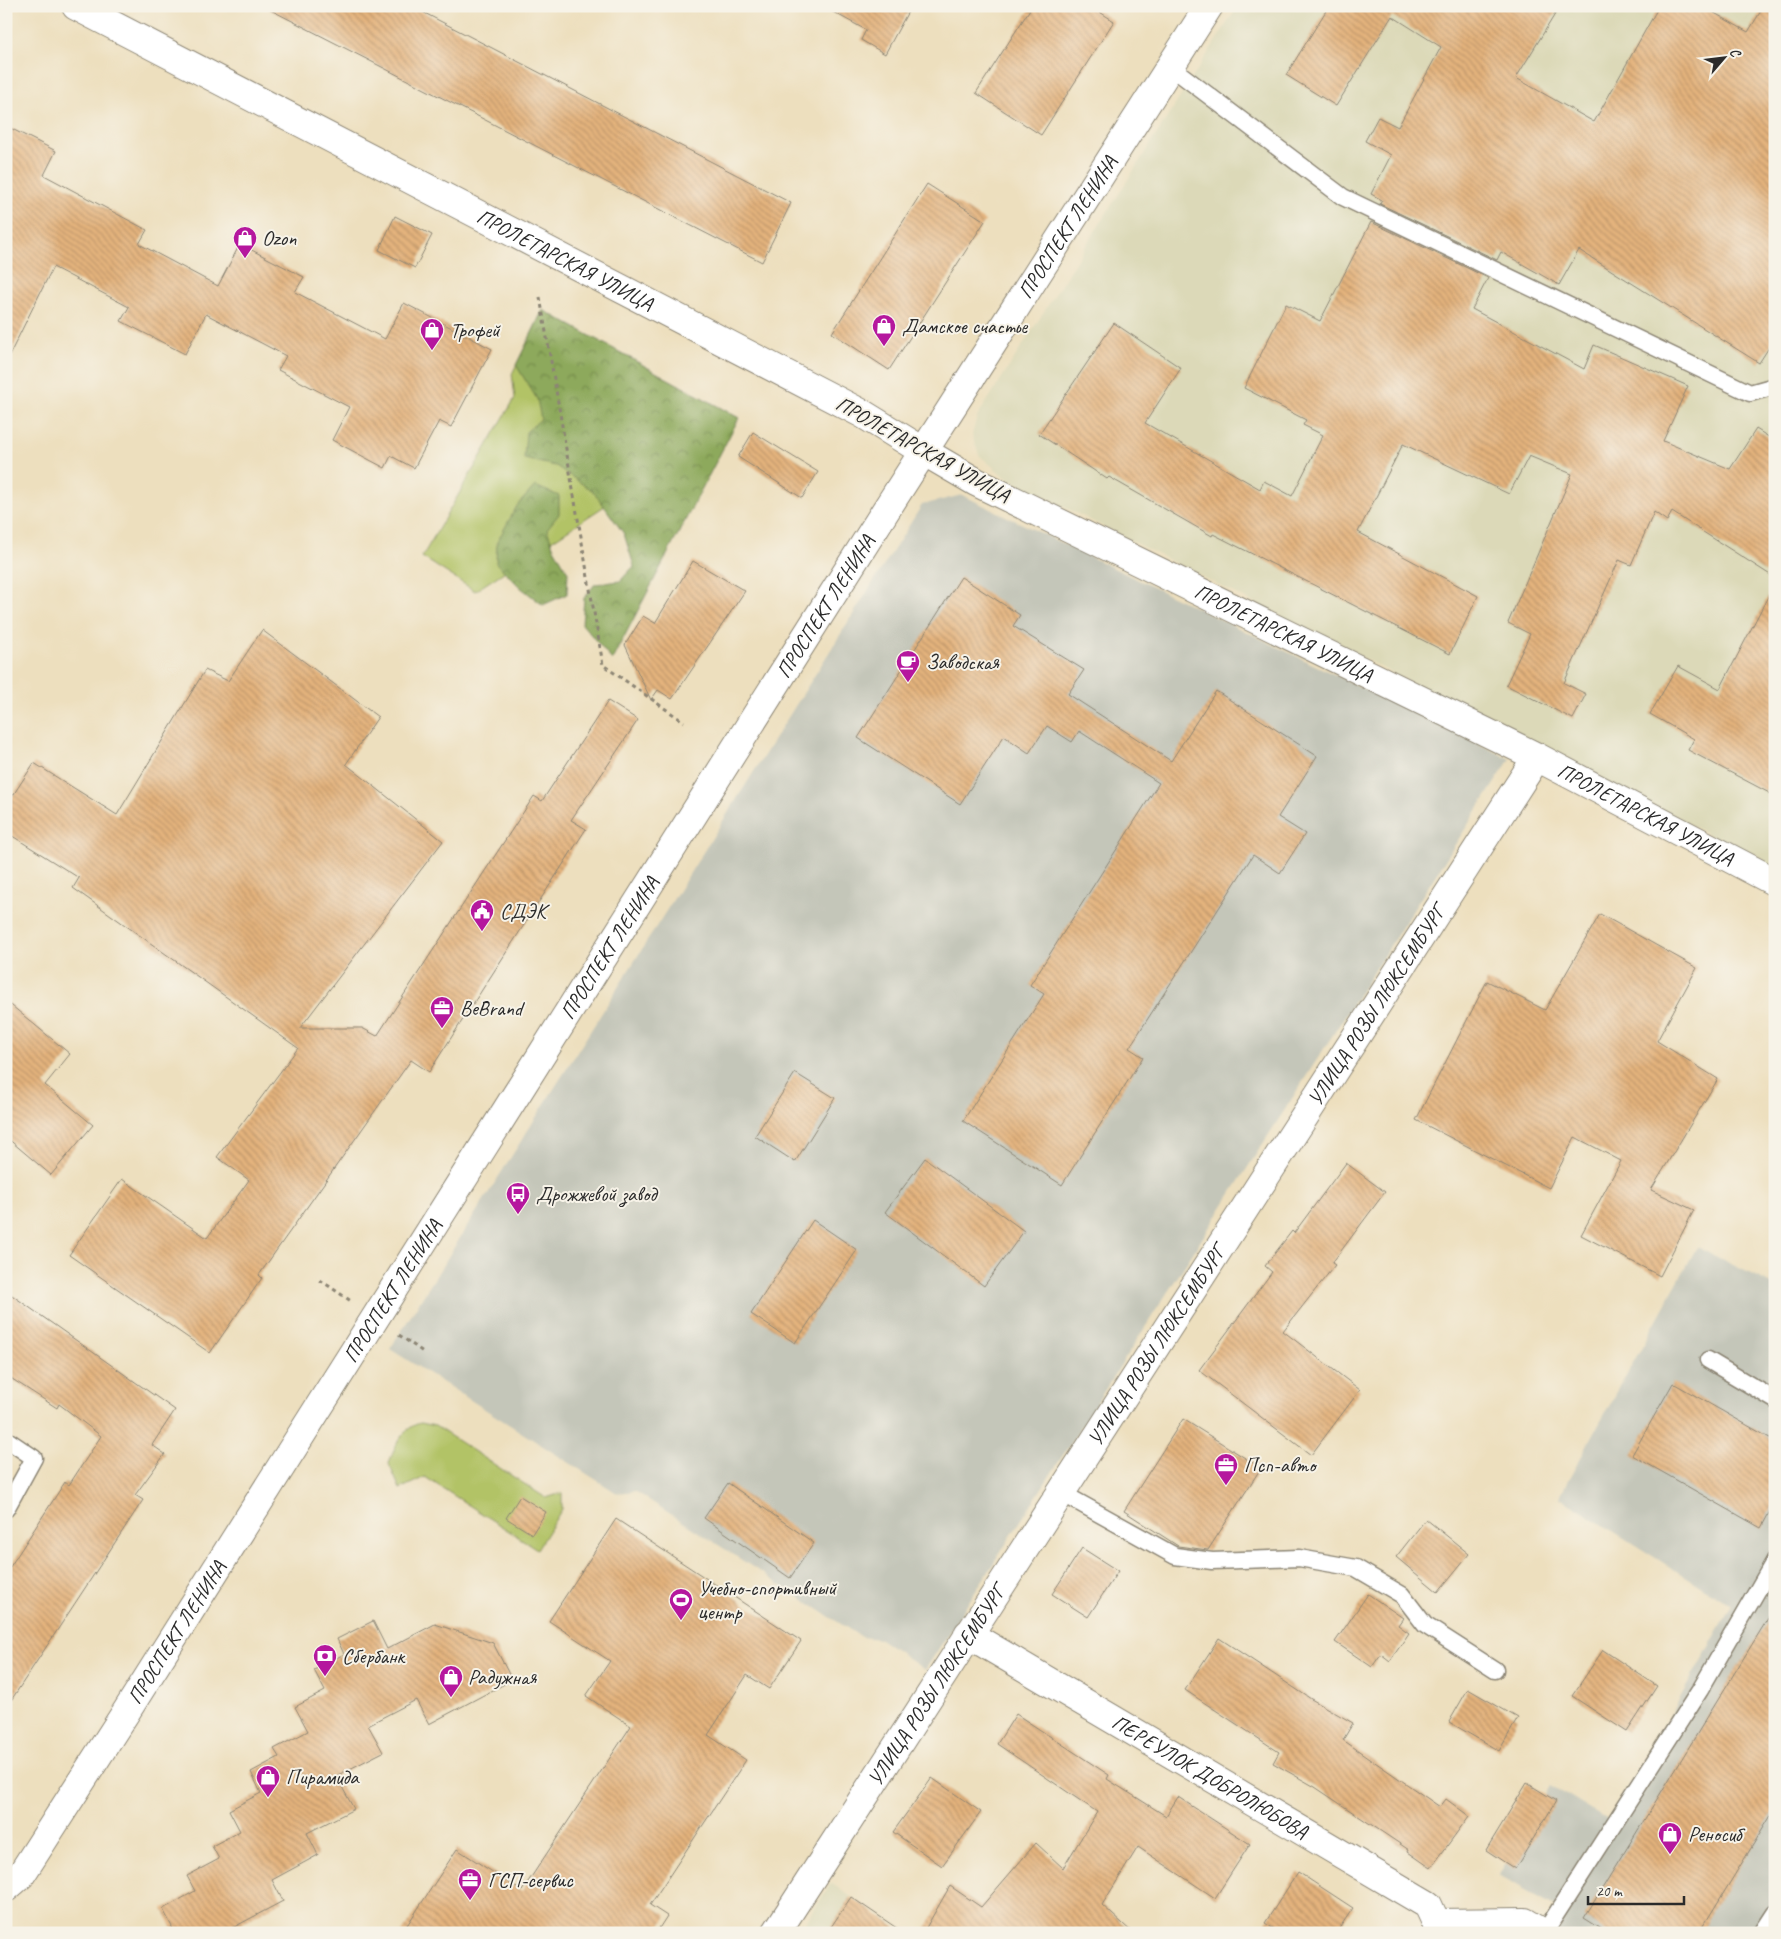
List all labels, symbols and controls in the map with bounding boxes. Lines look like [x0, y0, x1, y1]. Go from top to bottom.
north arrow [1698, 32, 1748, 82]
text: С [1726, 45, 1745, 61]
street label: ПРОСПЕКТ ЛЕНИНА [1012, 150, 1123, 303]
street label: ПРОЛЕТАРСКАЯ УЛИЦА [473, 203, 658, 316]
shop icon: Ozon [232, 225, 258, 259]
place label: Ozon [262, 225, 297, 251]
shop icon: Дамское счастье [871, 313, 897, 347]
place label: Дамское счастье [902, 313, 1028, 339]
shop icon: Трофей [419, 317, 445, 351]
place label: Трофей [450, 317, 501, 343]
street label: ПРОЛЕТАРСКАЯ УЛИЦА [831, 390, 1015, 508]
street label: ПРОСПЕКТ ЛЕНИНА [770, 530, 880, 683]
street label: ПРОЛЕТАРСКАЯ УЛИЦА [1190, 578, 1377, 688]
cafe icon: Заводская [895, 649, 921, 683]
place label: Заводская [926, 649, 1000, 675]
street label: ПРОЛЕТАРСКАЯ УЛИЦА [1553, 757, 1739, 871]
street label: ПРОСПЕКТ ЛЕНИНА [554, 871, 664, 1024]
street label: УЛИЦА РОЗЫ ЛЮКСЕМБУРГ [1302, 896, 1453, 1110]
public building icon: СДЭК [469, 898, 495, 932]
place label: СДЭК [500, 898, 550, 924]
office icon: BeBrand [429, 995, 455, 1029]
place label: BeBrand [460, 995, 525, 1021]
bus stop icon: Дрожжевой завод [505, 1181, 531, 1215]
place label: Дрожжевой завод [536, 1181, 659, 1208]
street label: ПРОСПЕКТ ЛЕНИНА [337, 1214, 447, 1367]
street label: УЛИЦА РОЗЫ ЛЮКСЕМБУРГ [1082, 1236, 1233, 1451]
office icon: Псп-авто [1213, 1452, 1239, 1486]
place label: Псп-авто [1244, 1452, 1318, 1478]
street label: ПРОСПЕКТ ЛЕНИНА [122, 1556, 231, 1709]
place label: Учебно-спортивный центр [698, 1575, 837, 1625]
street label: УЛИЦА РОЗЫ ЛЮКСЕМБУРГ [862, 1576, 1013, 1791]
sports icon: Учебно-спортивный центр [668, 1587, 694, 1621]
bank icon: Сбербанк [312, 1643, 338, 1677]
place label: Сбербанк [342, 1643, 407, 1669]
shop icon: Радужная [438, 1664, 464, 1698]
place label: Радужная [468, 1664, 538, 1690]
street label: ПЕРЕУЛОК ДОБРОЛЮБОВА [1108, 1709, 1313, 1845]
shop icon: Пирамида [255, 1764, 281, 1798]
place label: Пирамида [286, 1764, 360, 1790]
shop icon: Реносиб [1657, 1821, 1683, 1855]
place label: Реносиб [1688, 1821, 1746, 1847]
office icon: ГСП-сервис [457, 1867, 483, 1901]
place label: ГСП-сервис [488, 1867, 574, 1893]
scale bar [1588, 1874, 1685, 1906]
text: 20 m [1596, 1882, 1623, 1901]

